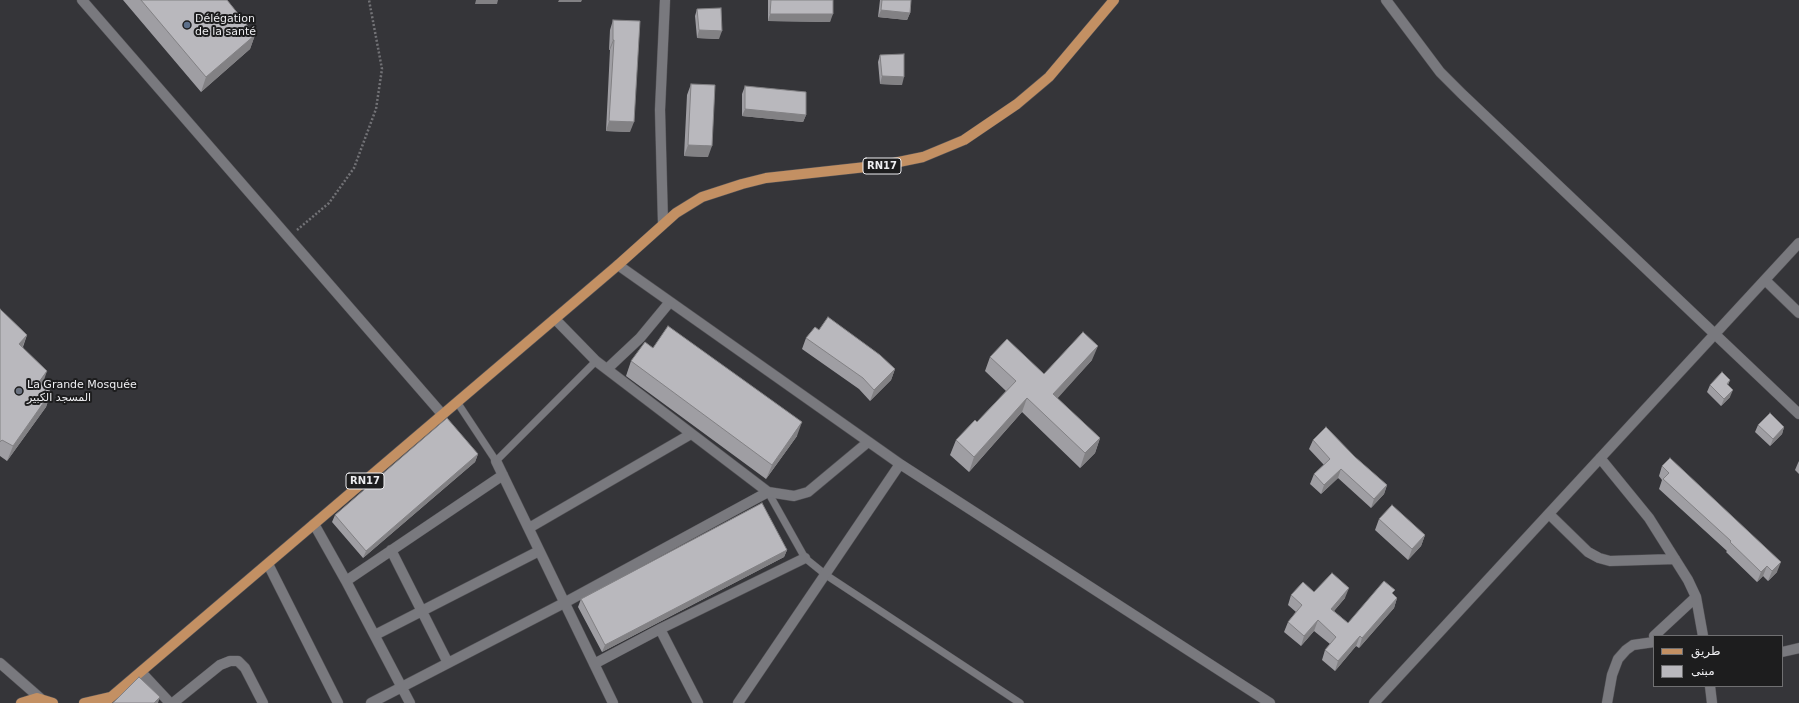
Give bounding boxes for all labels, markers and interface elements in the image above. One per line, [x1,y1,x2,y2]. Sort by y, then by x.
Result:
place label: Délégation de la santé [195,12,256,38]
marker: Délégation de la santé [182,20,192,30]
road number: RN17 [863,158,901,174]
place label: La Grande Mosquée المسجد الكبير [27,378,137,404]
marker: La Grande Mosquée المسجد الكبير [14,386,24,396]
road number: RN17 [346,473,384,489]
legend [1653,635,1783,687]
text: طريق [1691,644,1721,658]
text: مبنى [1691,664,1715,678]

